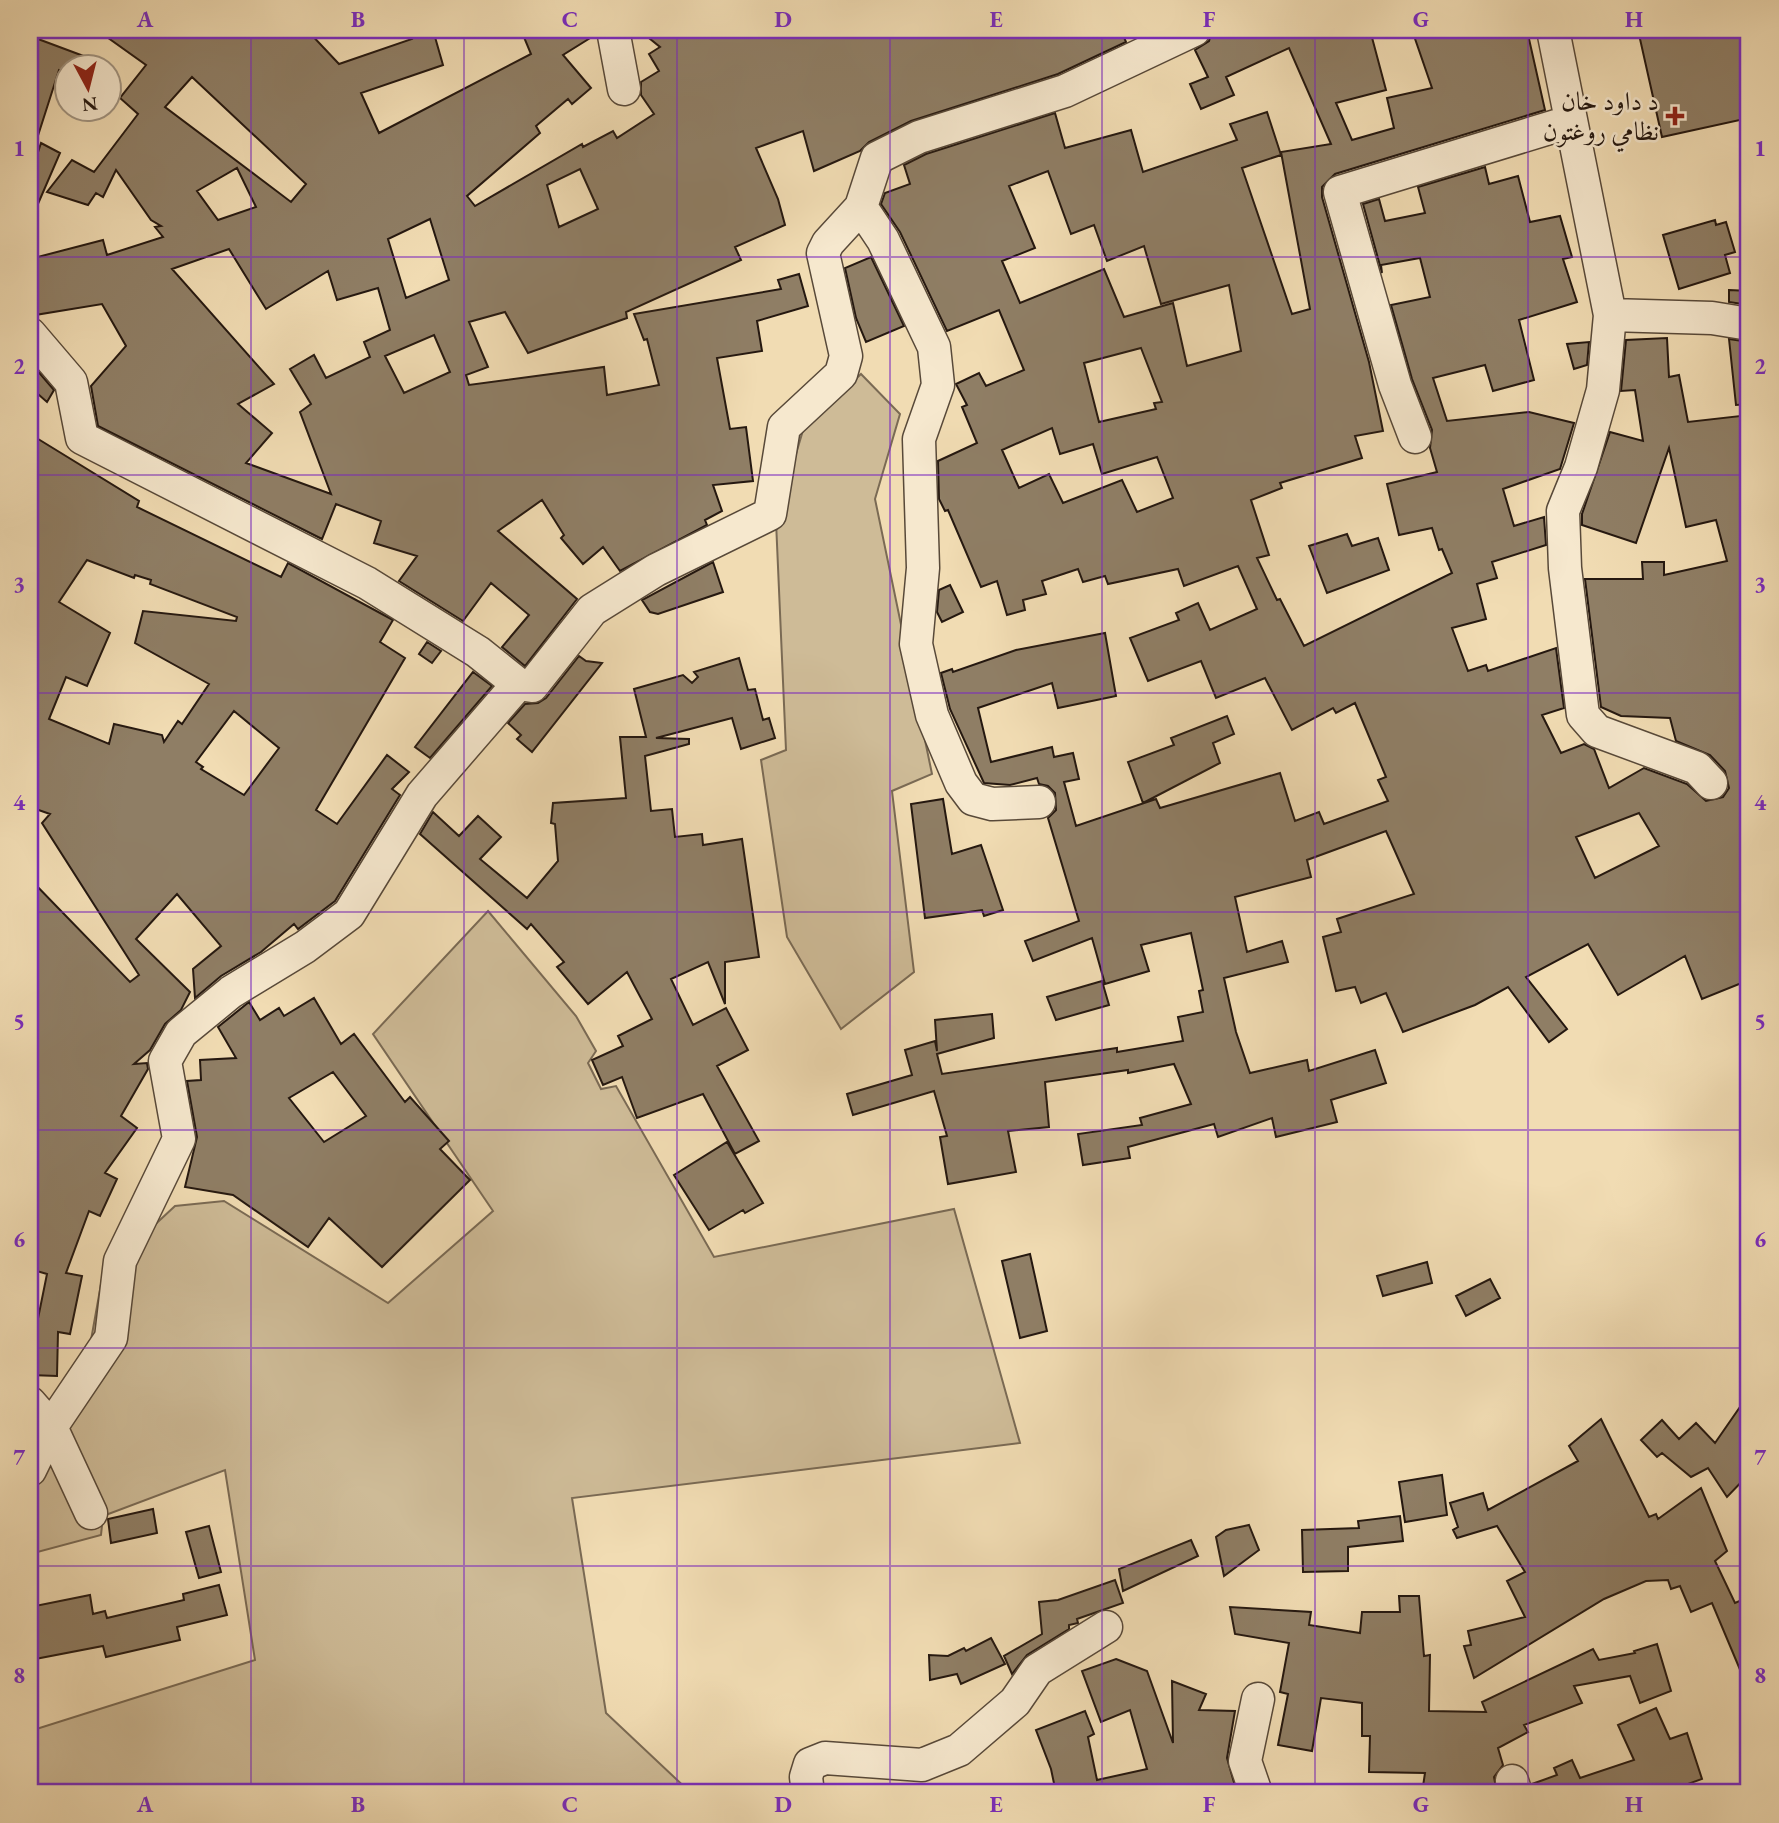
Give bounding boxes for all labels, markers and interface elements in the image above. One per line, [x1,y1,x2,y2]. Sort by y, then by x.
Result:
text: A [136,4,154,34]
text: B [351,4,365,34]
text: C [562,4,578,34]
text: D [774,4,792,34]
text: E [989,4,1003,34]
text: F [1203,4,1216,34]
text: G [1413,4,1429,34]
text: H [1625,4,1643,34]
north arrow [52,52,122,122]
place label: د داود خان نظامي روغتون [1543,84,1659,153]
text: N [80,91,99,118]
marker: د داود خان نظامي روغتون [1665,106,1685,126]
text: 1 [13,133,25,163]
text: 1 [1754,133,1766,163]
text: 2 [13,351,25,381]
text: 2 [1754,351,1766,381]
text: 3 [13,569,25,599]
text: 3 [1754,569,1766,599]
text: 4 [13,787,26,817]
text: 4 [1754,787,1767,817]
text: 5 [13,1006,25,1036]
text: 5 [1754,1006,1766,1036]
text: 6 [13,1224,25,1254]
text: 6 [1754,1224,1766,1254]
text: 7 [13,1442,26,1472]
text: 7 [1754,1442,1767,1472]
text: 8 [13,1660,25,1690]
text: 8 [1754,1660,1766,1690]
text: A [136,1789,154,1819]
text: B [351,1789,365,1819]
text: C [562,1789,578,1819]
text: D [774,1789,792,1819]
text: E [989,1789,1003,1819]
text: F [1203,1789,1216,1819]
text: G [1413,1789,1429,1819]
text: H [1625,1789,1643,1819]

